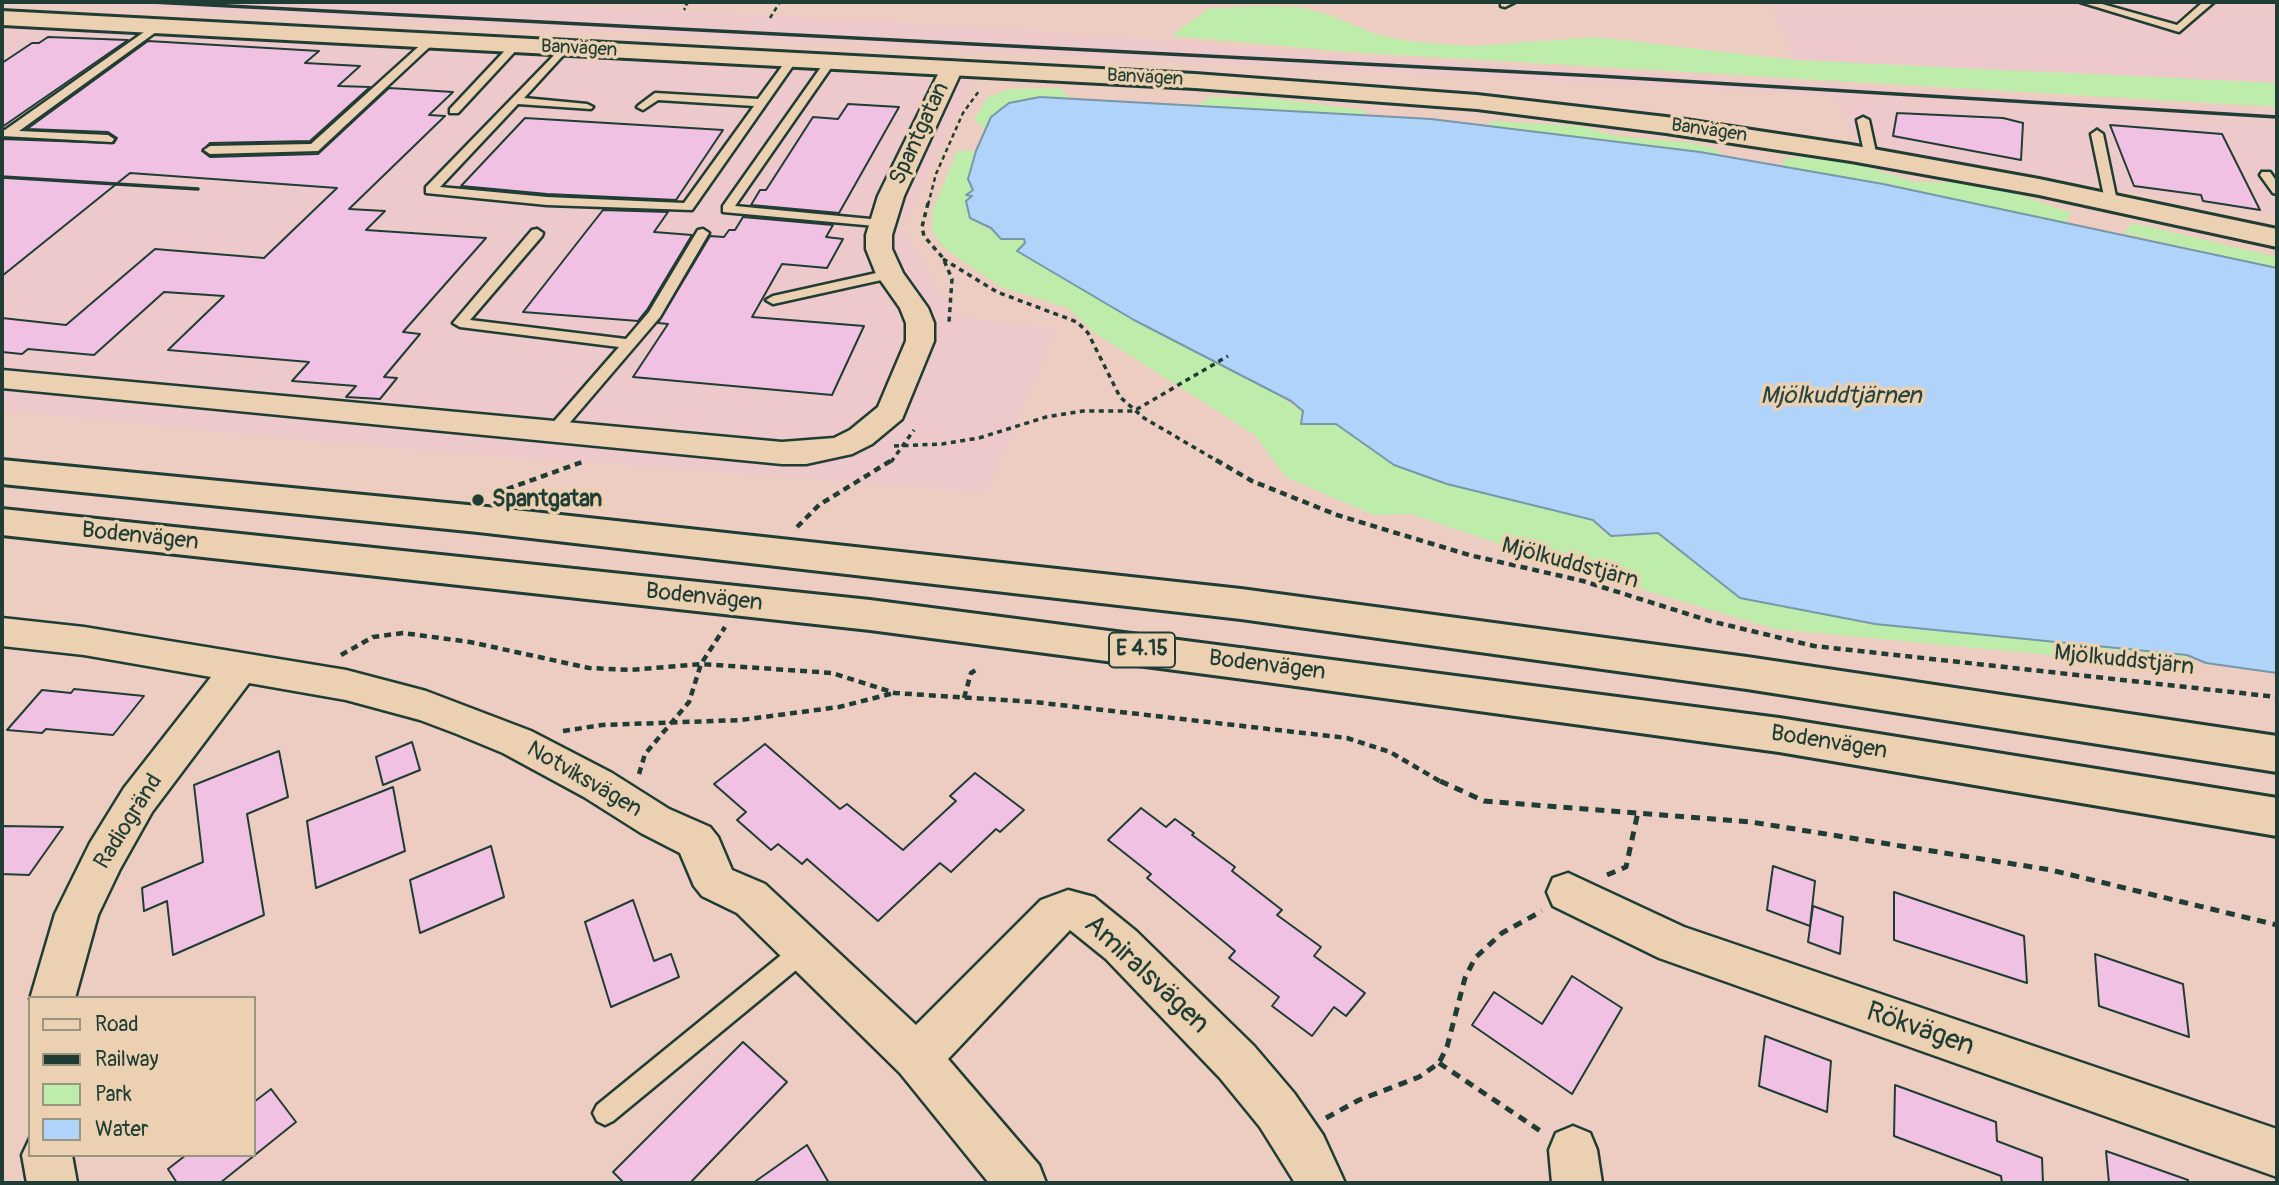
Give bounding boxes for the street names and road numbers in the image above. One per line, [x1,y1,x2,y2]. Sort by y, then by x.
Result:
street label: Banvägen [540,36,618,62]
street label: Banvägen [1106,65,1184,91]
street label: Spantgatan [884,78,956,190]
street label: Banvägen [1669,114,1749,148]
street label: Bodenvägen [80,517,200,557]
street label: Mjölkuddstjärn [1499,532,1641,596]
street label: Bodenvägen [644,578,764,618]
road number: E 4.15 [1109,632,1175,668]
street label: Mjölkuddstjärn [2053,640,2195,682]
street label: Bodenvägen [1207,645,1327,687]
street label: Bodenvägen [1769,720,1889,766]
street label: Notviksvägen [522,736,646,824]
street label: Radiogränd [89,769,169,875]
street label: Amiralsvägen [1076,909,1216,1041]
street label: Rökvägen [1861,996,1979,1064]

